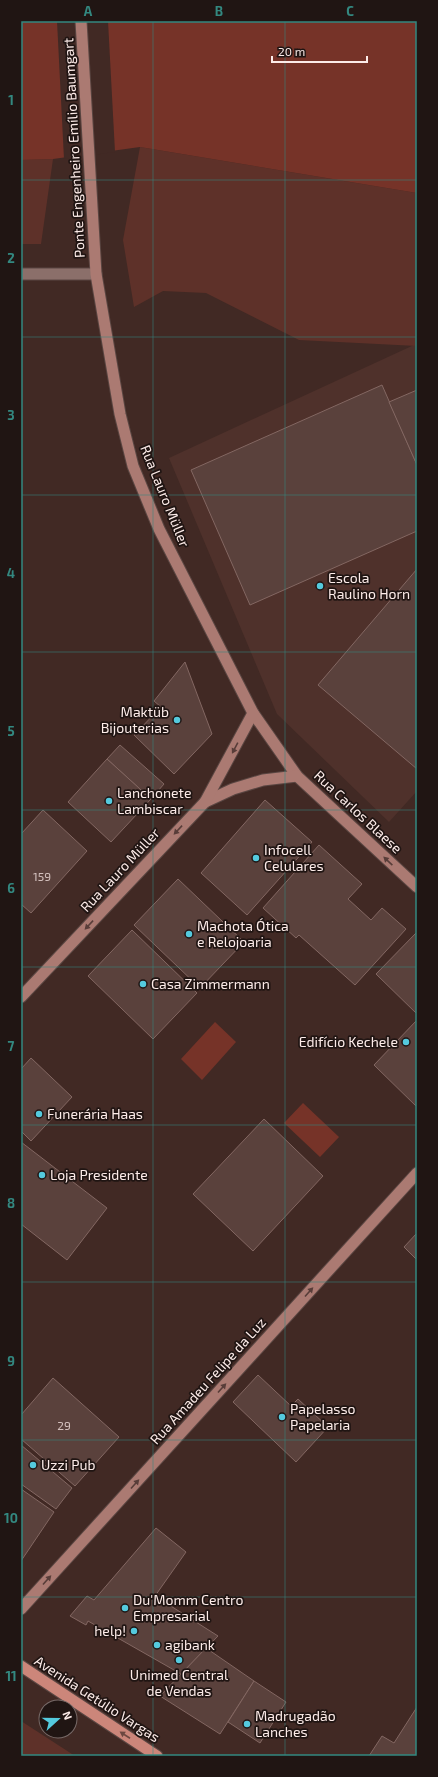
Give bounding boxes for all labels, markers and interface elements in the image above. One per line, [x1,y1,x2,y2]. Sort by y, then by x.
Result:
text: A [84,3,93,19]
text: B [215,3,223,19]
text: C [346,3,354,19]
street label: Ponte Engenheiro Emílio Baumgart [59,37,88,259]
scale bar [272,38,367,64]
text: 20 m [278,44,305,58]
text: 1 [8,92,14,108]
text: 2 [7,250,15,266]
text: 3 [7,407,15,423]
street label: Rua Lauro Müller [137,442,194,550]
text: 4 [7,565,15,581]
place label: Escola Raulino Horn [328,569,410,602]
marker: Escola Raulino Horn [315,581,325,591]
place label: Maktüb Bijouterias [101,703,169,736]
marker: Maktüb Bijouterias [172,715,182,725]
text: 5 [7,723,15,739]
one-way arrow [231,742,238,754]
street label: Rua Carlos Blaese [311,767,406,857]
place label: Lanchonete Lambiscar [117,784,191,817]
marker: Lanchonete Lambiscar [104,796,114,806]
street label: Rua Lauro Müller [76,824,163,915]
one-way arrow [174,825,183,835]
place label: Infocell Celulares [264,841,324,874]
marker: Infocell Celulares [251,853,261,863]
one-way arrow [383,856,394,865]
house number: 159 [33,869,51,883]
text: 6 [7,880,15,896]
place label: Machota Ótica e Relojoaria [197,917,289,950]
one-way arrow [84,920,94,930]
marker: Machota Ótica e Relojoaria [184,929,194,939]
place label: Casa Zimmermann [151,975,270,992]
marker: Casa Zimmermann [138,979,148,989]
place label: Edifício Kechele [299,1033,398,1050]
marker: Edifício Kechele [401,1037,411,1047]
text: 7 [8,1038,15,1054]
place label: Funerária Haas [47,1105,143,1122]
marker: Funerária Haas [34,1109,44,1119]
place label: Loja Presidente [50,1166,148,1183]
marker: Loja Presidente [37,1170,47,1180]
text: 8 [7,1195,15,1211]
one-way arrow [305,1286,314,1297]
street label: Rua Amadeu Felipe da Luz [146,1314,269,1448]
text: 9 [7,1353,15,1369]
one-way arrow [217,1383,227,1393]
place label: Papelasso Papelaria [290,1400,356,1433]
marker: Papelasso Papelaria [277,1412,287,1422]
house number: 29 [57,1418,71,1432]
place label: Uzzi Pub [41,1456,95,1473]
marker: Uzzi Pub [28,1460,38,1470]
one-way arrow [130,1479,139,1489]
text: 10 [4,1510,18,1526]
one-way arrow [43,1575,52,1585]
place label: Du'Momm Centro Empresarial [133,1591,243,1624]
marker: Du'Momm Centro Empresarial [120,1603,130,1613]
place label: help! [94,1622,126,1639]
marker: help! [129,1626,139,1636]
place label: agibank [165,1636,215,1653]
marker: agibank [152,1640,162,1650]
street label: Avenida Getúlio Vargas [32,1652,163,1745]
marker: Unimed Central de Vendas [174,1655,184,1665]
place label: Unimed Central de Vendas [130,1666,229,1699]
text: 11 [5,1668,17,1684]
north arrow [38,1699,78,1739]
place label: Madrugadão Lanches [255,1707,336,1740]
text: N [60,1709,75,1721]
marker: Madrugadão Lanches [242,1719,252,1729]
one-way arrow [119,1731,130,1738]

